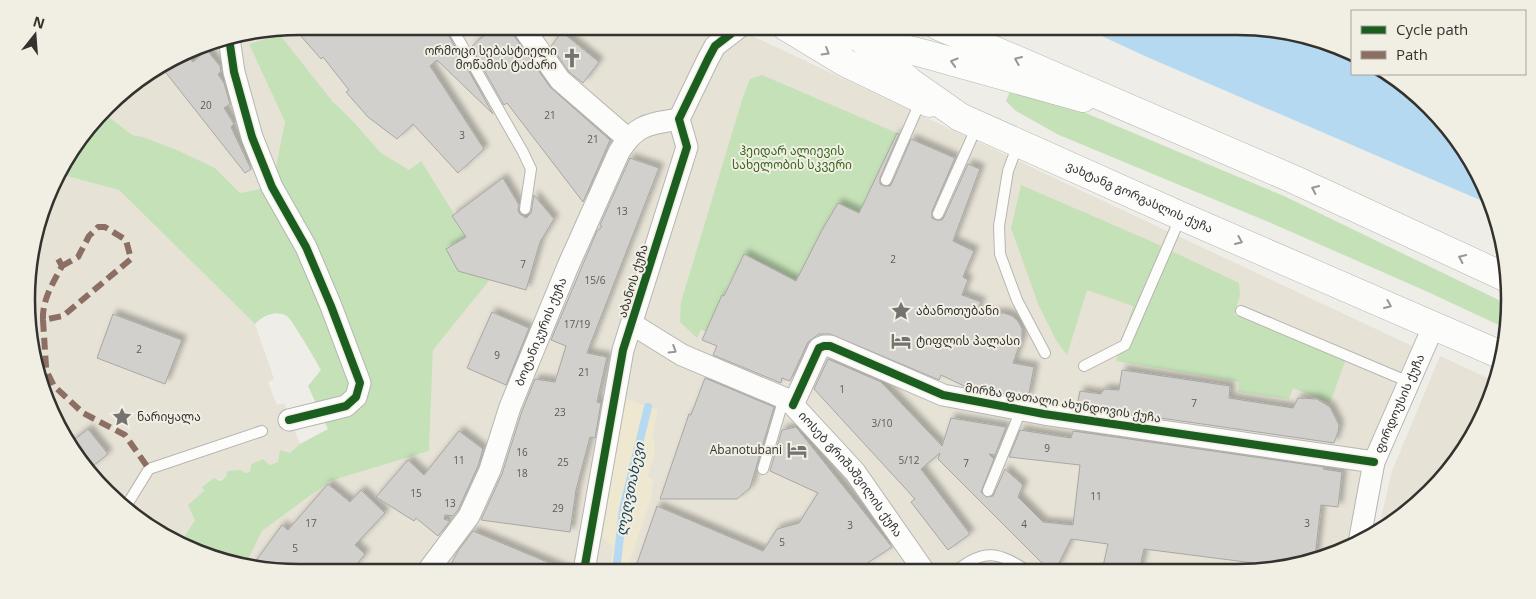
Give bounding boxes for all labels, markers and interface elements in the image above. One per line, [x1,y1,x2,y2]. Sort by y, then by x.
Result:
north arrow [10,10,60,60]
legend [1351,10,1526,75]
text: N [31,11,47,33]
text: Cycle path [1396,19,1468,39]
place label: ორმოცი სებასტიელი მოწამის ტაძარი [425,42,557,73]
text: Path [1396,44,1428,64]
one-way arrow [821,45,830,55]
church icon: ორმოცი სებასტიელი მოწამის ტაძარი [561,47,583,69]
one-way arrow [1014,56,1023,67]
one-way arrow [951,58,959,68]
house number: 20 [200,98,212,112]
house number: 21 [544,108,556,122]
house number: 3 [459,128,465,142]
house number: 21 [587,132,599,146]
park label: ჰეიდარ ალიევის სახელობის სკვერი [732,142,852,173]
street label: ვახტანგ გორგასლის ქუჩა [1064,157,1216,237]
one-way arrow [1311,185,1320,195]
house number: 13 [616,204,628,218]
one-way arrow [1234,235,1243,246]
street label: აბანოს ქუჩა [613,242,652,320]
house number: 2 [890,252,896,266]
one-way arrow [1458,253,1467,264]
house number: 7 [520,257,526,271]
house number: 15/6 [585,273,606,287]
street label: ბოტანიკურის ქუჩა [511,275,570,388]
one-way arrow [1383,299,1392,310]
place icon: აბანოთუბანი [890,300,912,322]
place label: აბანოთუბანი [916,302,999,319]
house number: 17/19 [564,317,591,331]
hotel icon: ტიფლის პალასი [890,330,912,352]
place label: ტიფლის პალასი [916,332,1020,349]
house number: 2 [136,342,142,356]
one-way arrow [667,344,676,353]
house number: 9 [494,348,500,362]
street label: ფირდოუსის ქუჩა [1370,351,1428,456]
house number: 21 [578,365,590,379]
street label: მირზა ფათალი ახუნდოვის ქუჩა [964,379,1162,426]
house number: 1 [839,382,845,396]
house number: 7 [1191,396,1197,410]
house number: 23 [554,405,566,419]
place icon: ნარიყალა [111,406,133,428]
street label: იოსებ გრიშაშვილის ქუჩა [795,407,907,540]
place label: ნარიყალა [137,408,201,425]
house number: 3/10 [872,416,893,430]
water label: ლეღვთახევი [610,439,649,537]
hotel icon: Abanotubani [786,439,808,461]
place label: Abanotubani [710,441,782,458]
house number: 9 [1044,441,1050,455]
house number: 16 [516,445,528,459]
house number: 11 [453,453,465,467]
house number: 5/12 [899,453,920,467]
house number: 25 [557,455,569,469]
house number: 7 [963,456,969,470]
house number: 18 [516,466,528,480]
house number: 15 [410,486,422,500]
house number: 11 [1090,489,1102,503]
house number: 13 [444,496,456,510]
house number: 29 [552,501,564,515]
house number: 17 [305,516,317,530]
house number: 3 [1304,516,1310,530]
house number: 4 [1021,517,1027,531]
house number: 3 [847,518,853,532]
house number: 5 [779,535,785,549]
house number: 5 [292,541,298,555]

